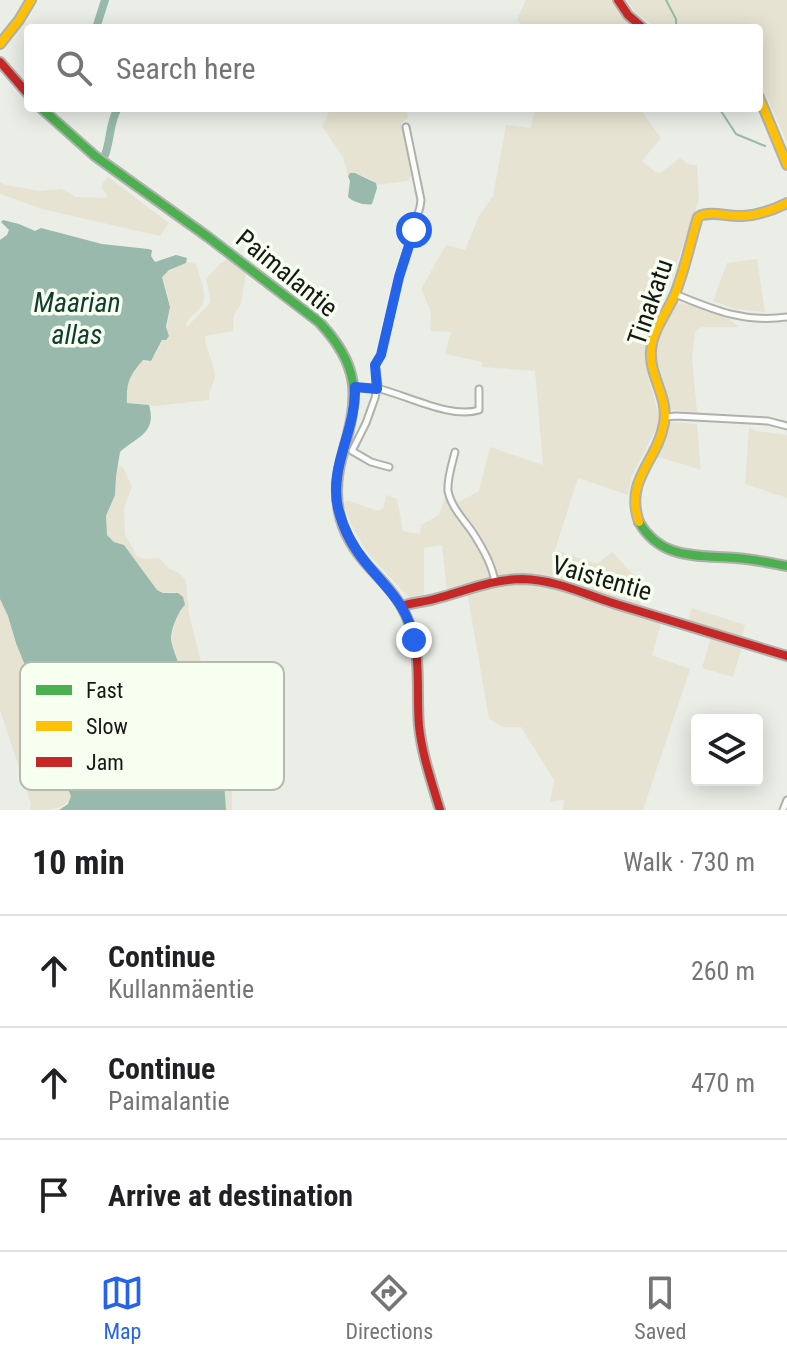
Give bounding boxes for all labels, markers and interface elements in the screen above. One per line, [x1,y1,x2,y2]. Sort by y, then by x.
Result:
search box [24,24,763,112]
icon: search [52,46,96,90]
text: Search here [116,51,256,86]
route start [396,212,432,248]
street label: Paimalantie [230,223,344,323]
street label: Tinakatu [621,255,679,349]
water label: Maarian allas [33,286,121,351]
street label: Vaistentie [549,549,655,607]
route end [396,622,432,658]
legend [20,662,284,790]
text: Fast [86,678,123,703]
text: Slow [86,714,128,739]
map controls [691,714,763,786]
button: layers [691,714,763,786]
text: Jam [86,750,124,775]
text: 10 min [32,842,125,882]
text: Walk · 730 m [623,847,755,877]
text: Continue [108,939,215,974]
icon: ahead [32,949,76,993]
text: 260 m [691,956,755,986]
text: Kullanmäentie [108,974,254,1004]
text: Continue [108,1051,215,1086]
icon: ahead [32,1061,76,1105]
text: 470 m [691,1068,755,1098]
text: Paimalantie [108,1086,230,1116]
icon: arrive [32,1173,76,1217]
text: Arrive at destination [108,1178,353,1213]
tab: Map [100,1271,144,1344]
tab: Directions [345,1271,433,1344]
tab: Saved [634,1271,687,1344]

